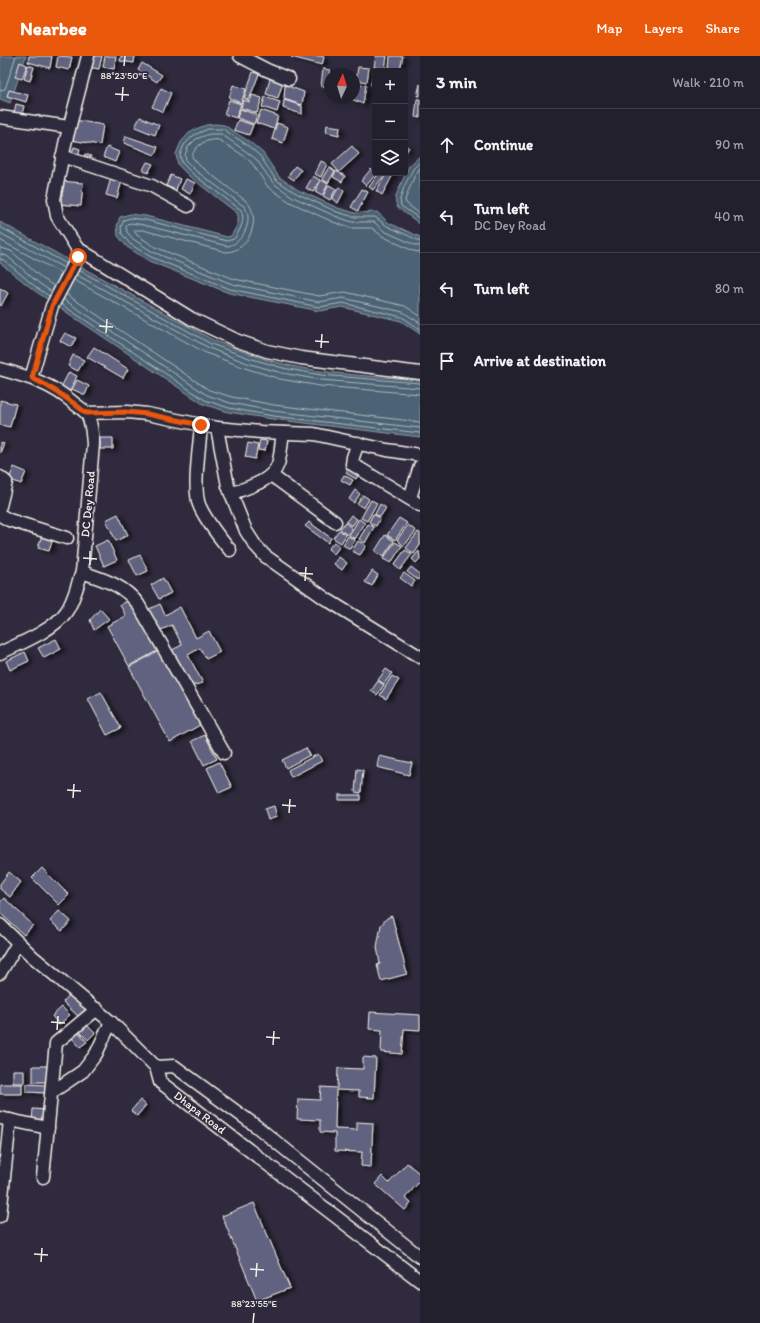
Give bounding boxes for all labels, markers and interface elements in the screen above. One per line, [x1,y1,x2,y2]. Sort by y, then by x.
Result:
text: Nearbee [20,17,87,40]
text: Map [597,20,622,37]
text: Layers [644,20,683,37]
text: Share [705,20,740,37]
north arrow [324,68,360,104]
map controls [372,68,408,176]
button: + [372,68,408,104]
text: 88°23'50"E [100,69,148,82]
text: 3 min [436,72,477,92]
text: Walk · 210 m [673,75,744,90]
button: − [372,104,408,140]
icon: ahead [436,134,458,156]
text: Continue [474,136,533,154]
text: 90 m [715,137,744,152]
button: layers [372,140,408,176]
text: Turn left [474,200,529,218]
icon: left [436,206,458,228]
text: 40 m [714,209,744,224]
text: DC Dey Road [474,218,546,233]
route start [69,248,87,266]
icon: left [436,278,458,300]
text: Turn left [474,280,529,298]
text: 80 m [715,281,744,296]
icon: arrive [436,350,458,372]
text: Arrive at destination [474,352,606,370]
route end [192,416,210,434]
street label: DC Dey Road [78,470,98,538]
street label: Dhapa Road [171,1088,229,1137]
text: 88°23'55"E [231,1297,278,1310]

